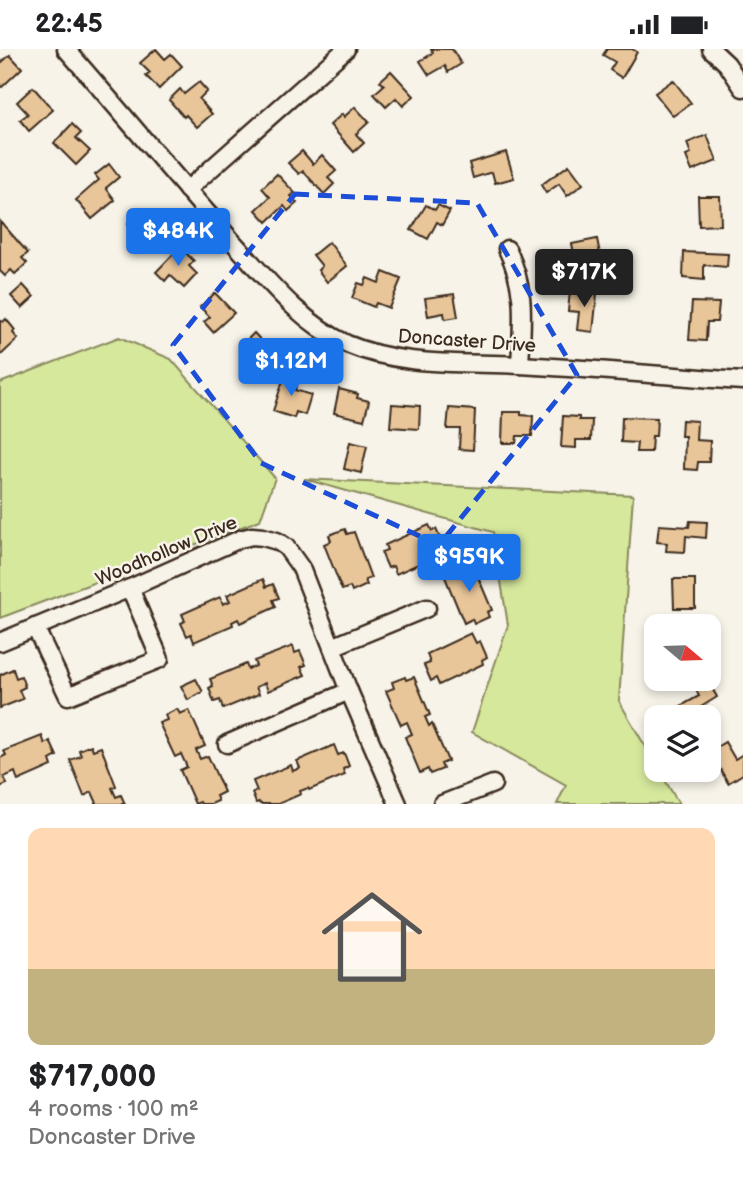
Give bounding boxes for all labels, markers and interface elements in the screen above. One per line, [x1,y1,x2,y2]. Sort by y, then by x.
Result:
text: 22:45 [35,9,103,40]
pin: $484K [129,209,227,268]
text: $484K [142,217,214,245]
pin: $717K [535,250,633,309]
text: $717K [551,258,617,286]
street label: Doncaster Drive [397,325,537,358]
pin: $1.12M [234,339,348,398]
text: $1.12M [254,347,328,375]
street label: Woodhollow Drive [92,511,241,592]
pin: $959K [420,535,518,594]
text: $959K [433,543,505,571]
north arrow [644,614,721,691]
map controls [644,614,721,782]
button: layers [644,705,721,782]
icon: home [309,874,435,1000]
text: $717,000 [28,1059,156,1095]
text: 4 rooms · 100 m² [28,1095,199,1123]
text: Doncaster Drive [28,1123,196,1151]

